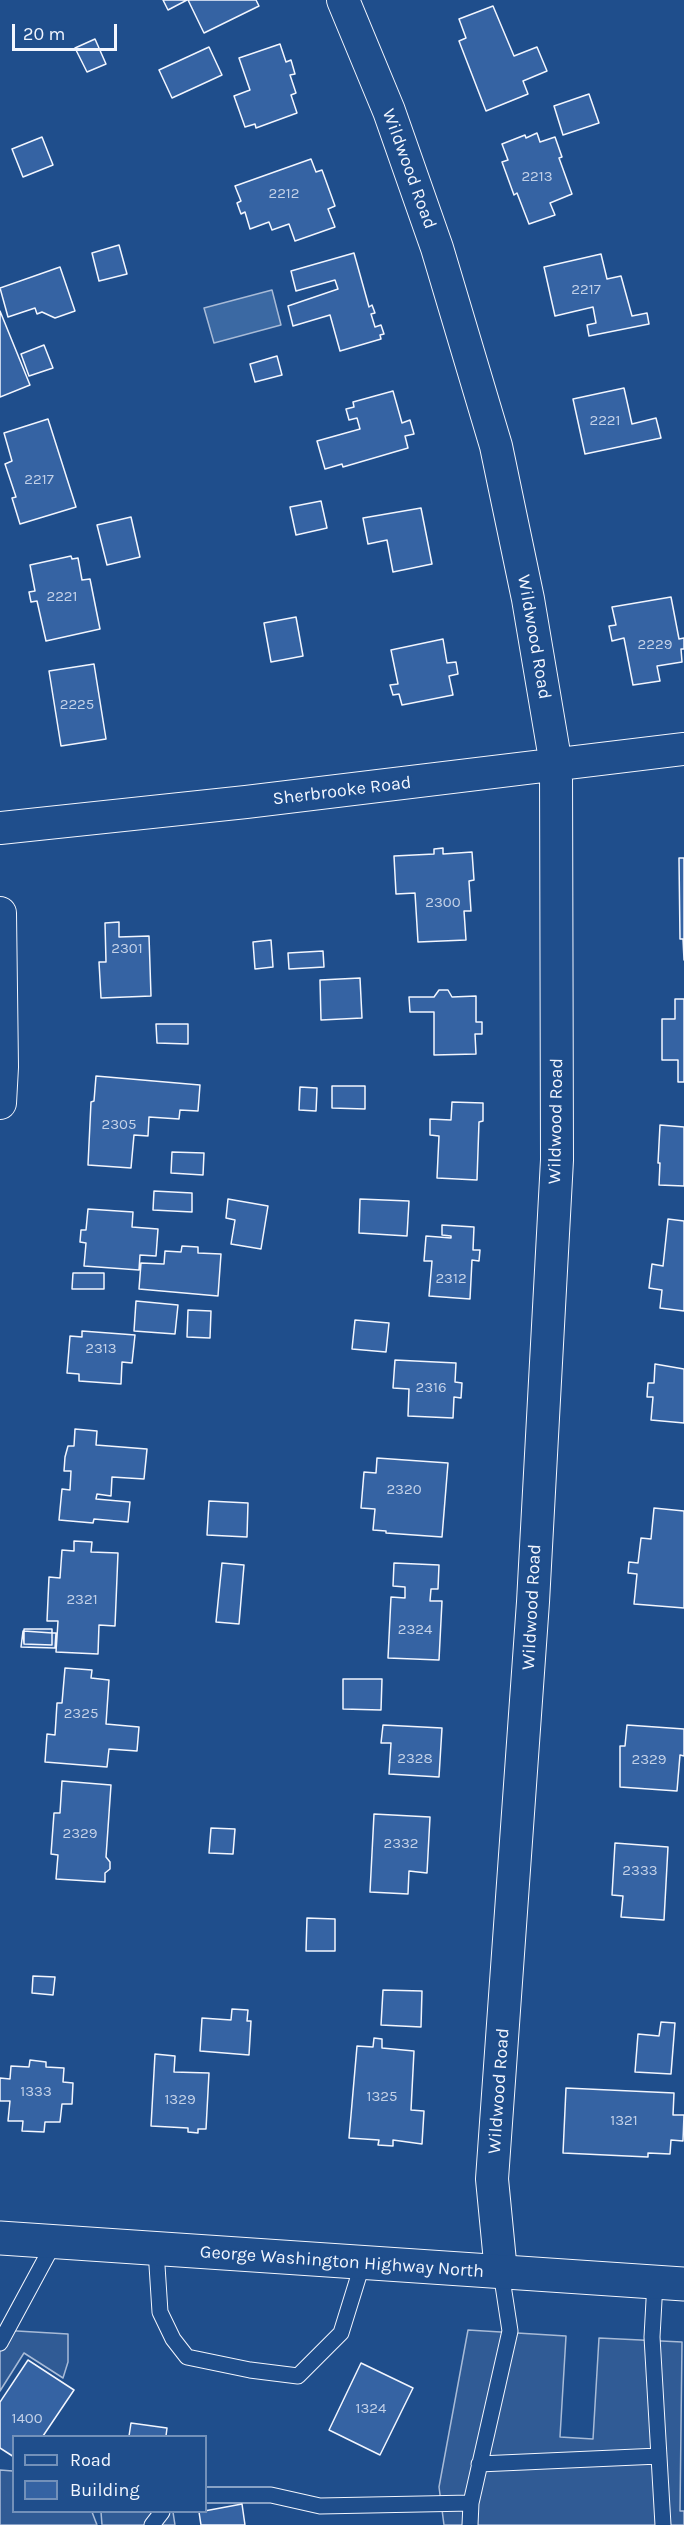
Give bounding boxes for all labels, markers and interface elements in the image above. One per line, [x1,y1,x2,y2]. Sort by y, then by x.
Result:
scale bar [15,12,120,50]
text: 20 m [23,23,65,45]
street label: Wildwood Road [377,106,441,232]
house number: 2213 [521,168,553,186]
house number: 2212 [268,185,300,203]
house number: 2217 [571,281,601,299]
house number: 2221 [589,412,621,430]
house number: 2217 [24,471,54,489]
street label: Wildwood Road [512,573,556,701]
house number: 2221 [46,588,78,606]
house number: 2229 [638,636,672,654]
house number: 2225 [60,696,94,714]
street label: Sherbrooke Road [271,772,413,810]
house number: 2300 [425,894,461,912]
house number: 2301 [111,940,143,958]
street label: Wildwood Road [544,1058,568,1184]
house number: 2305 [102,1116,136,1134]
house number: 2312 [435,1270,467,1288]
house number: 2313 [85,1340,117,1358]
house number: 2316 [415,1379,447,1397]
house number: 2320 [386,1481,422,1499]
street label: Wildwood Road [518,1543,546,1671]
house number: 2321 [66,1591,98,1609]
house number: 2324 [398,1621,432,1639]
house number: 2325 [64,1705,98,1723]
house number: 2328 [397,1750,433,1768]
house number: 2329 [632,1751,666,1769]
house number: 2329 [63,1825,97,1843]
house number: 2332 [383,1835,419,1853]
house number: 2333 [622,1862,658,1880]
street label: Wildwood Road [484,2027,514,2155]
house number: 1333 [20,2083,52,2101]
house number: 1325 [367,2088,397,2106]
house number: 1329 [164,2091,196,2109]
house number: 1321 [610,2112,638,2130]
street label: George Washington Highway North [199,2241,485,2283]
house number: 1324 [356,2400,386,2418]
house number: 1400 [11,2410,43,2428]
legend [12,2435,207,2513]
text: Road [70,2449,111,2471]
text: Building [70,2479,140,2501]

